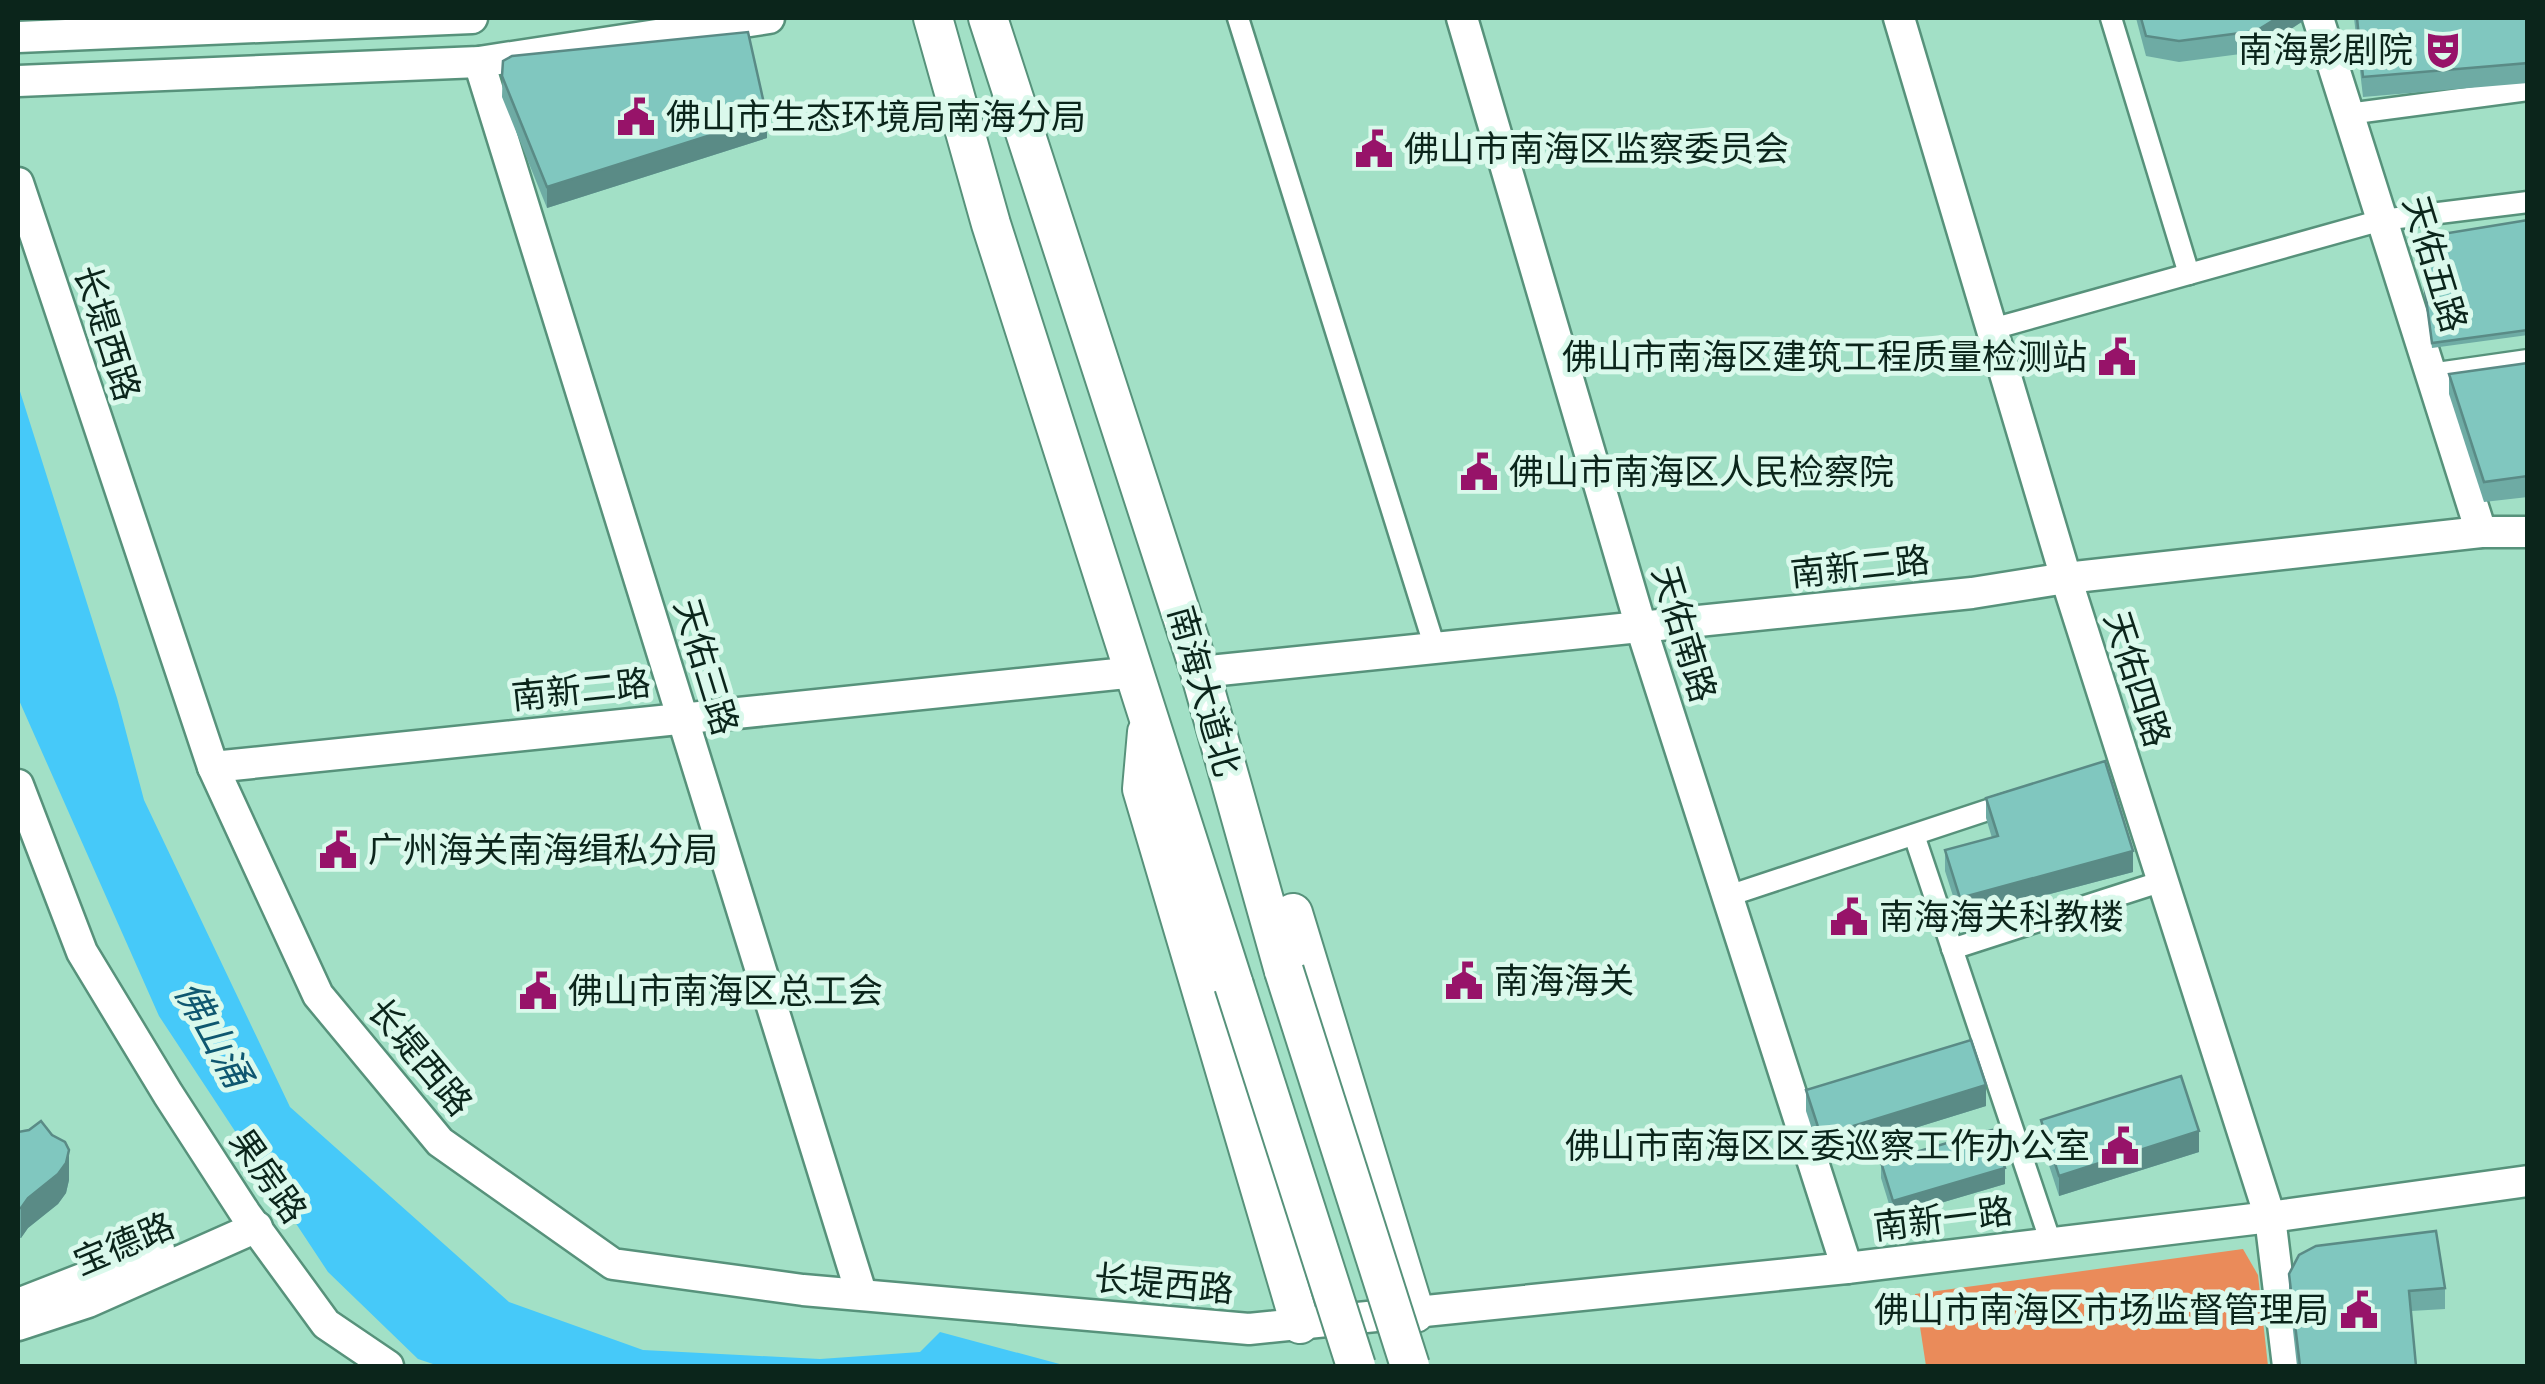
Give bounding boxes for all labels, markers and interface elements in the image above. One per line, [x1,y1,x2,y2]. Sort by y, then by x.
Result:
theatre icon: 南海影剧院 [2422,29,2464,71]
place label: 南海影剧院 [2238,31,2413,75]
public building icon: 佛山市生态环境局南海分局 [615,96,657,138]
place label: 佛山市生态环境局南海分局 [666,98,1086,142]
public building icon: 佛山市南海区监察委员会 [1353,128,1395,170]
place label: 佛山市南海区监察委员会 [1404,130,1789,174]
street label: 天佑五路 [2391,191,2474,338]
street label: 长堤西路 [62,261,147,407]
public building icon: 佛山市南海区建筑工程质量检测站 [2096,336,2138,378]
place label: 佛山市南海区建筑工程质量检测站 [1562,338,2087,382]
public building icon: 佛山市南海区人民检察院 [1458,451,1500,493]
place label: 佛山市南海区人民检察院 [1509,453,1894,497]
street label: 南新二路 [1788,541,1932,599]
street label: 天佑南路 [1640,561,1723,708]
street label: 天佑三路 [662,594,745,741]
street label: 南海大道北 [1156,602,1246,782]
street label: 天佑四路 [2092,607,2177,753]
street label: 南新二路 [509,664,653,722]
public building icon: 广州海关南海缉私分局 [317,829,359,871]
place label: 广州海关南海缉私分局 [368,831,718,875]
public building icon: 南海海关科教楼 [1828,896,1870,938]
place label: 南海海关科教楼 [1879,898,2124,942]
public building icon: 南海海关 [1443,960,1485,1002]
place label: 南海海关 [1494,962,1634,1006]
public building icon: 佛山市南海区总工会 [517,970,559,1012]
place label: 佛山市南海区总工会 [568,972,883,1016]
water label: 佛山涌 [161,974,261,1101]
street label: 长堤西路 [356,991,480,1127]
street label: 果房路 [217,1122,314,1233]
public building icon: 佛山市南海区区委巡察工作办公室 [2099,1125,2141,1167]
place label: 佛山市南海区区委巡察工作办公室 [1565,1127,2090,1171]
street label: 南新一路 [1871,1192,2016,1252]
street label: 宝德路 [68,1206,182,1288]
street label: 长堤西路 [1092,1259,1235,1315]
public building icon: 佛山市南海区市场监督管理局 [2338,1289,2380,1331]
place label: 佛山市南海区市场监督管理局 [1874,1291,2329,1335]

